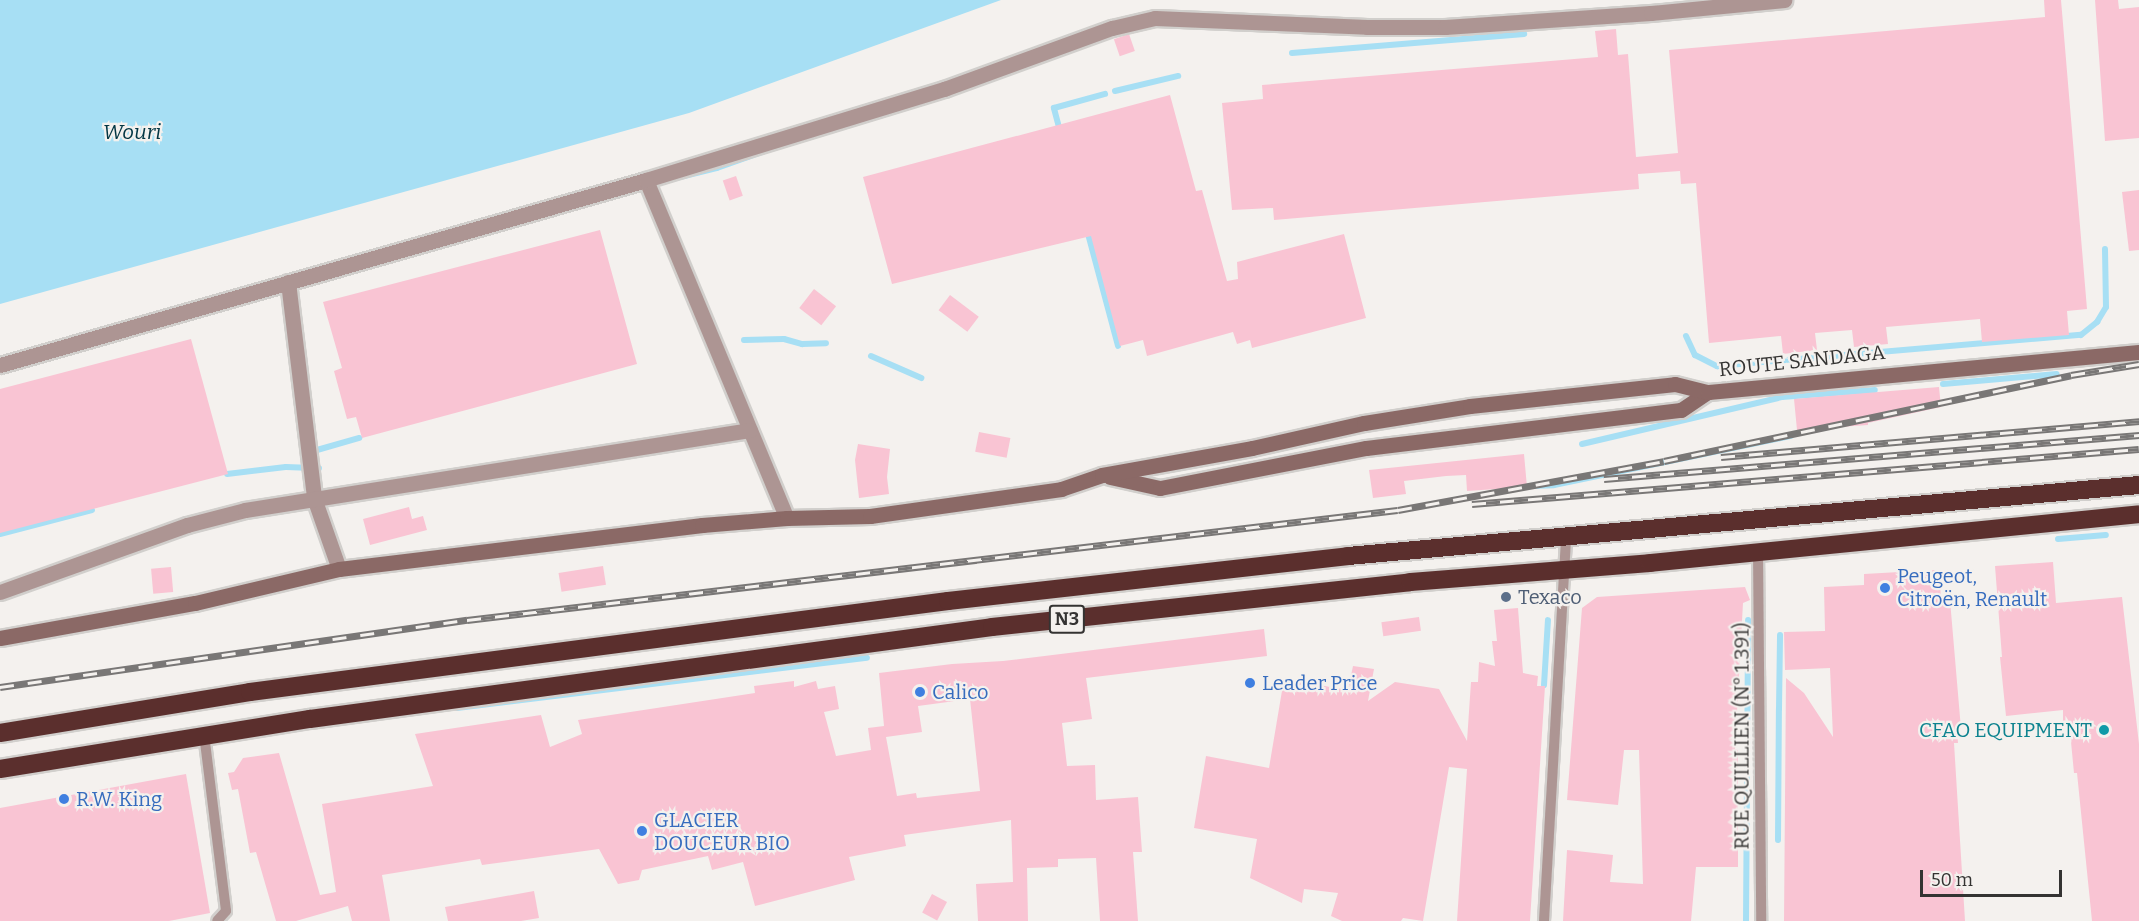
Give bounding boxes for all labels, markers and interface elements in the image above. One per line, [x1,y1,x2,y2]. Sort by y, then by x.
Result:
water label: Wouri [103,119,161,145]
street label: ROUTE SANDAGA [1718,340,1886,382]
place label: Peugeot, Citroën, Renault [1897,564,2047,611]
marker: Peugeot, Citroën, Renault [1878,581,1892,595]
place label: Texaco [1518,585,1582,609]
marker: Texaco [1499,590,1513,604]
road number: N3 [1048,604,1086,634]
street label: RUE QUILLIEN (N° 1.391) [1730,622,1754,850]
place label: Leader Price [1262,671,1377,695]
marker: Leader Price [1243,676,1257,690]
place label: Calico [932,680,989,704]
marker: Calico [913,685,927,699]
place label: CFAO EQUIPMENT [1919,718,2092,742]
marker: CFAO EQUIPMENT [2097,723,2111,737]
place label: R.W. King [76,787,162,811]
marker: R.W. King [57,792,71,806]
place label: GLACIER DOUCEUR BIO [654,808,790,855]
marker: GLACIER DOUCEUR BIO [635,824,649,838]
scale bar [1923,858,2066,896]
text: 50 m [1931,869,1973,891]

